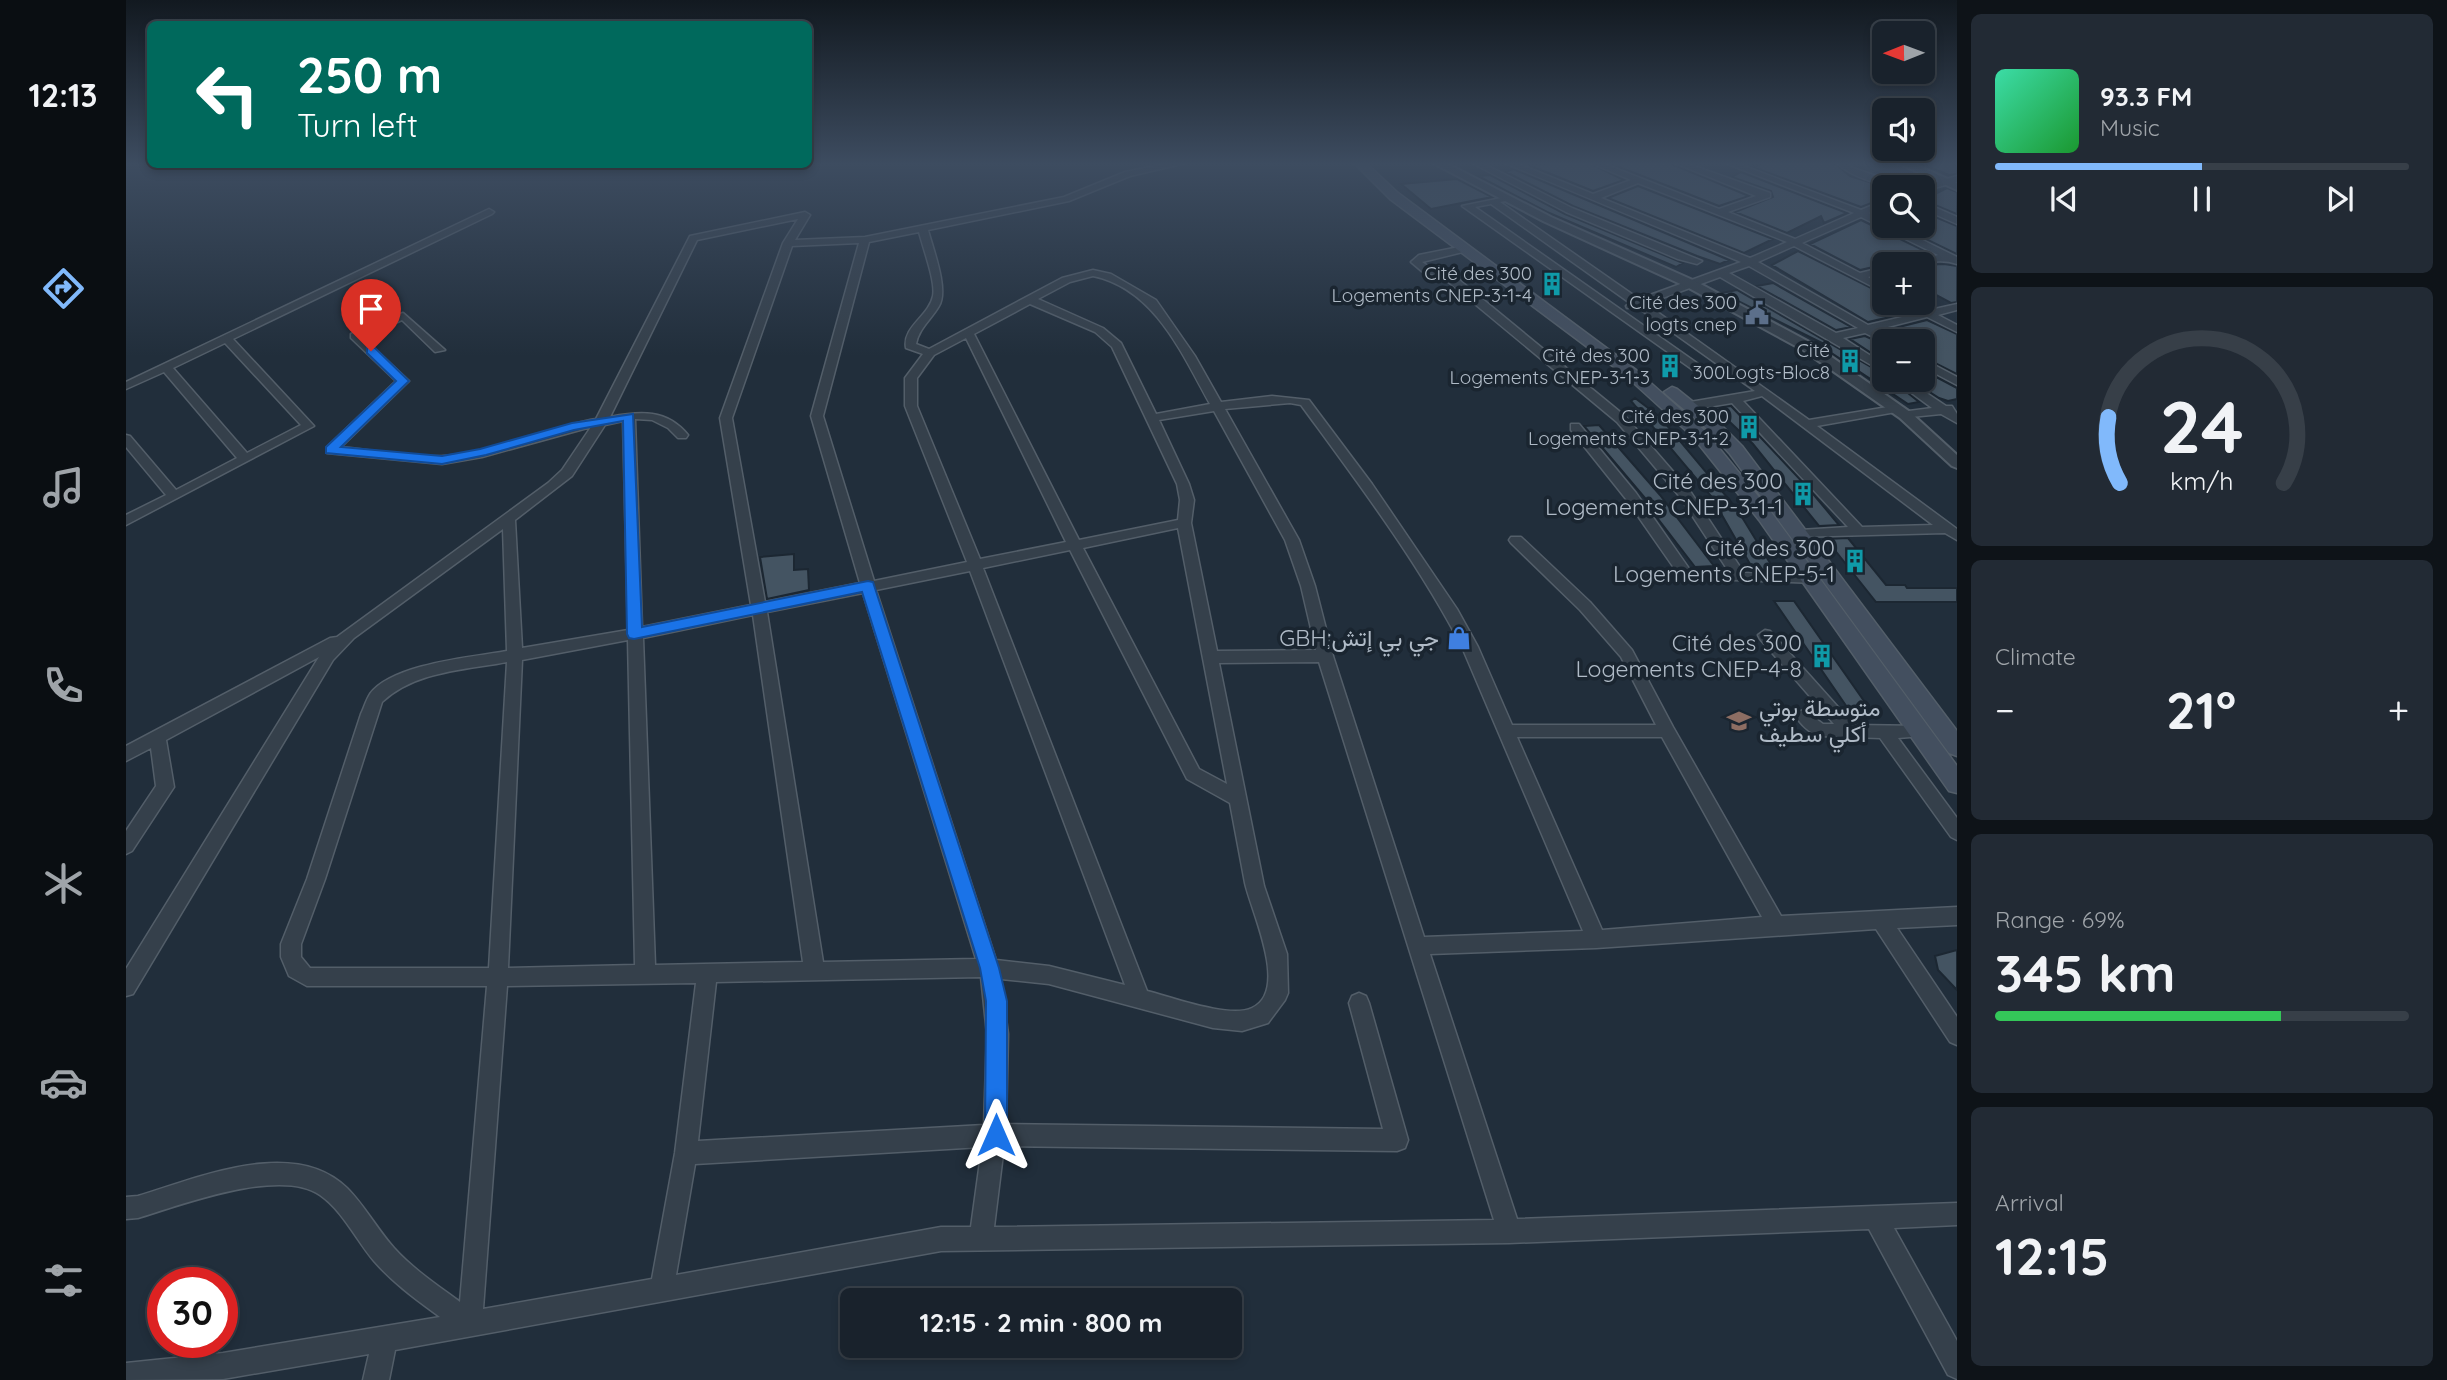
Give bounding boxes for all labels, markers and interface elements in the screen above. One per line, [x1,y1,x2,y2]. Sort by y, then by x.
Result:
north arrow [1872,21,1936,84]
map controls [1872,21,1935,392]
text: 250 m [297,44,442,105]
icon: left [182,49,273,140]
text: 12:13 [28,75,98,115]
text: 93.3 FM [2100,80,2192,113]
button: sound [1872,98,1935,161]
text: Turn left [297,105,418,145]
text: Music [2100,113,2160,142]
button: search [1872,175,1935,238]
icon: previous [2045,180,2083,218]
icon: pause [2183,180,2221,218]
icon: next [2321,180,2359,218]
button: + [1872,252,1935,315]
place label: Cité des 300 Logements CNEP-3-1-4 [1332,261,1532,307]
icon: directions [39,264,88,313]
building icon: Cité des 300 Logements CNEP-3-1-4 [1538,270,1566,298]
pin [341,279,401,351]
icon: arrive [352,290,390,328]
place label: Cité des 300 logts cnep [1629,290,1737,336]
public building icon: Cité des 300 logts cnep [1743,299,1771,327]
button: − [1872,329,1935,392]
place label: Cité 300Logts-Bloc8 [1693,338,1830,384]
place label: Cité des 300 Logements CNEP-3-1-3 [1450,343,1650,389]
building icon: Cité 300Logts-Bloc8 [1836,347,1864,375]
building icon: Cité des 300 Logements CNEP-3-1-3 [1656,352,1684,380]
text: 24 [2160,380,2244,471]
place label: Cité des 300 Logements CNEP-3-1-2 [1528,404,1729,450]
building icon: Cité des 300 Logements CNEP-3-1-2 [1735,413,1763,441]
icon: music [39,463,88,512]
text: km/h [2170,465,2234,496]
place label: Cité des 300 Logements CNEP-3-1-1 [1545,466,1783,521]
building icon: Cité des 300 Logements CNEP-3-1-1 [1789,480,1817,508]
place label: Cité des 300 Logements CNEP-5-1 [1613,533,1835,588]
building icon: Cité des 300 Logements CNEP-5-1 [1841,547,1869,575]
place label: GBH;جي بي إتش [1279,623,1439,657]
shop icon: GBH;جي بي إتش [1445,624,1473,652]
place label: Cité des 300 Logements CNEP-4-8 [1575,628,1802,683]
building icon: Cité des 300 Logements CNEP-4-8 [1808,642,1836,670]
text: Climate [1995,642,2076,671]
icon: phone [39,661,88,710]
text: 21° [2166,677,2236,742]
text: − [1995,686,2015,734]
text: + [2388,686,2409,734]
place label: متوسطة بوتي أكلي سطيف [1759,693,1881,753]
school or university icon: متوسطة بوتي أكلي سطيف [1725,707,1753,735]
icon: climate [39,859,88,908]
text: Range · 69% [1995,905,2125,934]
text: 345 km [1995,940,2176,1005]
icon: car [39,1058,88,1107]
position arrow [959,1098,1033,1172]
text: Arrival [1995,1188,2064,1217]
text: 12:15 [1995,1223,2109,1288]
icon: filters [39,1256,88,1305]
speed limit sign: 30 [147,1267,238,1358]
text: 12:15 · 2 min · 800 m [920,1306,1162,1339]

